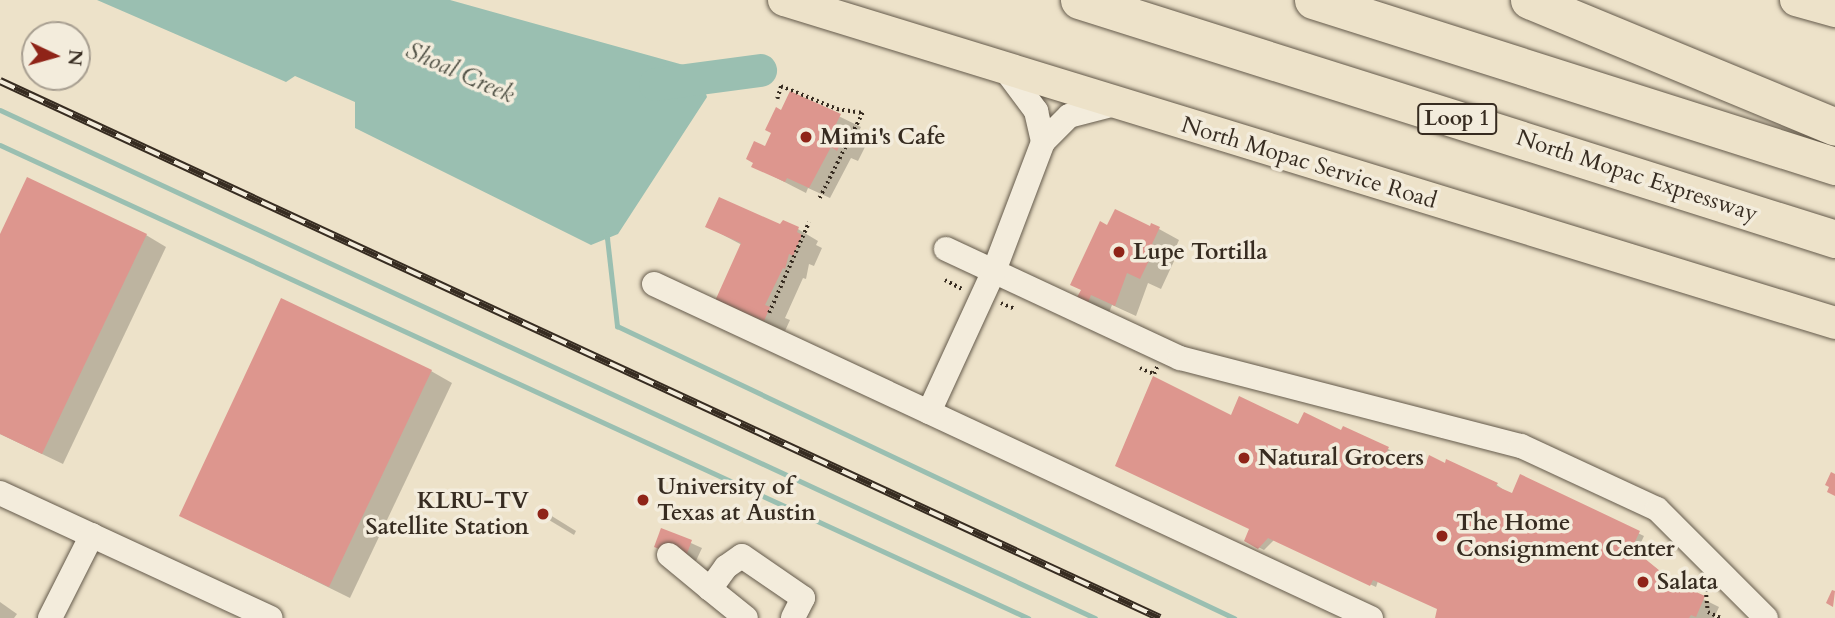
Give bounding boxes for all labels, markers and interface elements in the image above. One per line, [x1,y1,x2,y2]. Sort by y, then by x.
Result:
north arrow [21,21,91,91]
water label: Shoal Creek [401,36,519,110]
text: N [61,48,89,67]
road number: Loop 1 [1417,102,1497,136]
street label: North Mopac Service Road [1178,111,1440,215]
place label: Mimi's Cafe [820,123,946,151]
street label: North Mopac Expressway [1513,124,1761,228]
marker: Mimi's Cafe [798,129,814,145]
place label: Lupe Tortilla [1133,238,1268,266]
marker: Lupe Tortilla [1111,244,1127,260]
place label: Natural Grocers [1258,444,1424,472]
marker: Natural Grocers [1236,450,1252,466]
place label: University of Texas at Austin [657,473,816,527]
place label: KLRU-TV Satellite Station [365,487,529,541]
marker: University of Texas at Austin [635,492,651,508]
marker: KLRU-TV Satellite Station [535,506,551,522]
place label: The Home Consignment Center [1456,509,1675,563]
marker: The Home Consignment Center [1434,528,1450,544]
place label: Salata [1657,568,1718,596]
marker: Salata [1635,574,1651,590]

